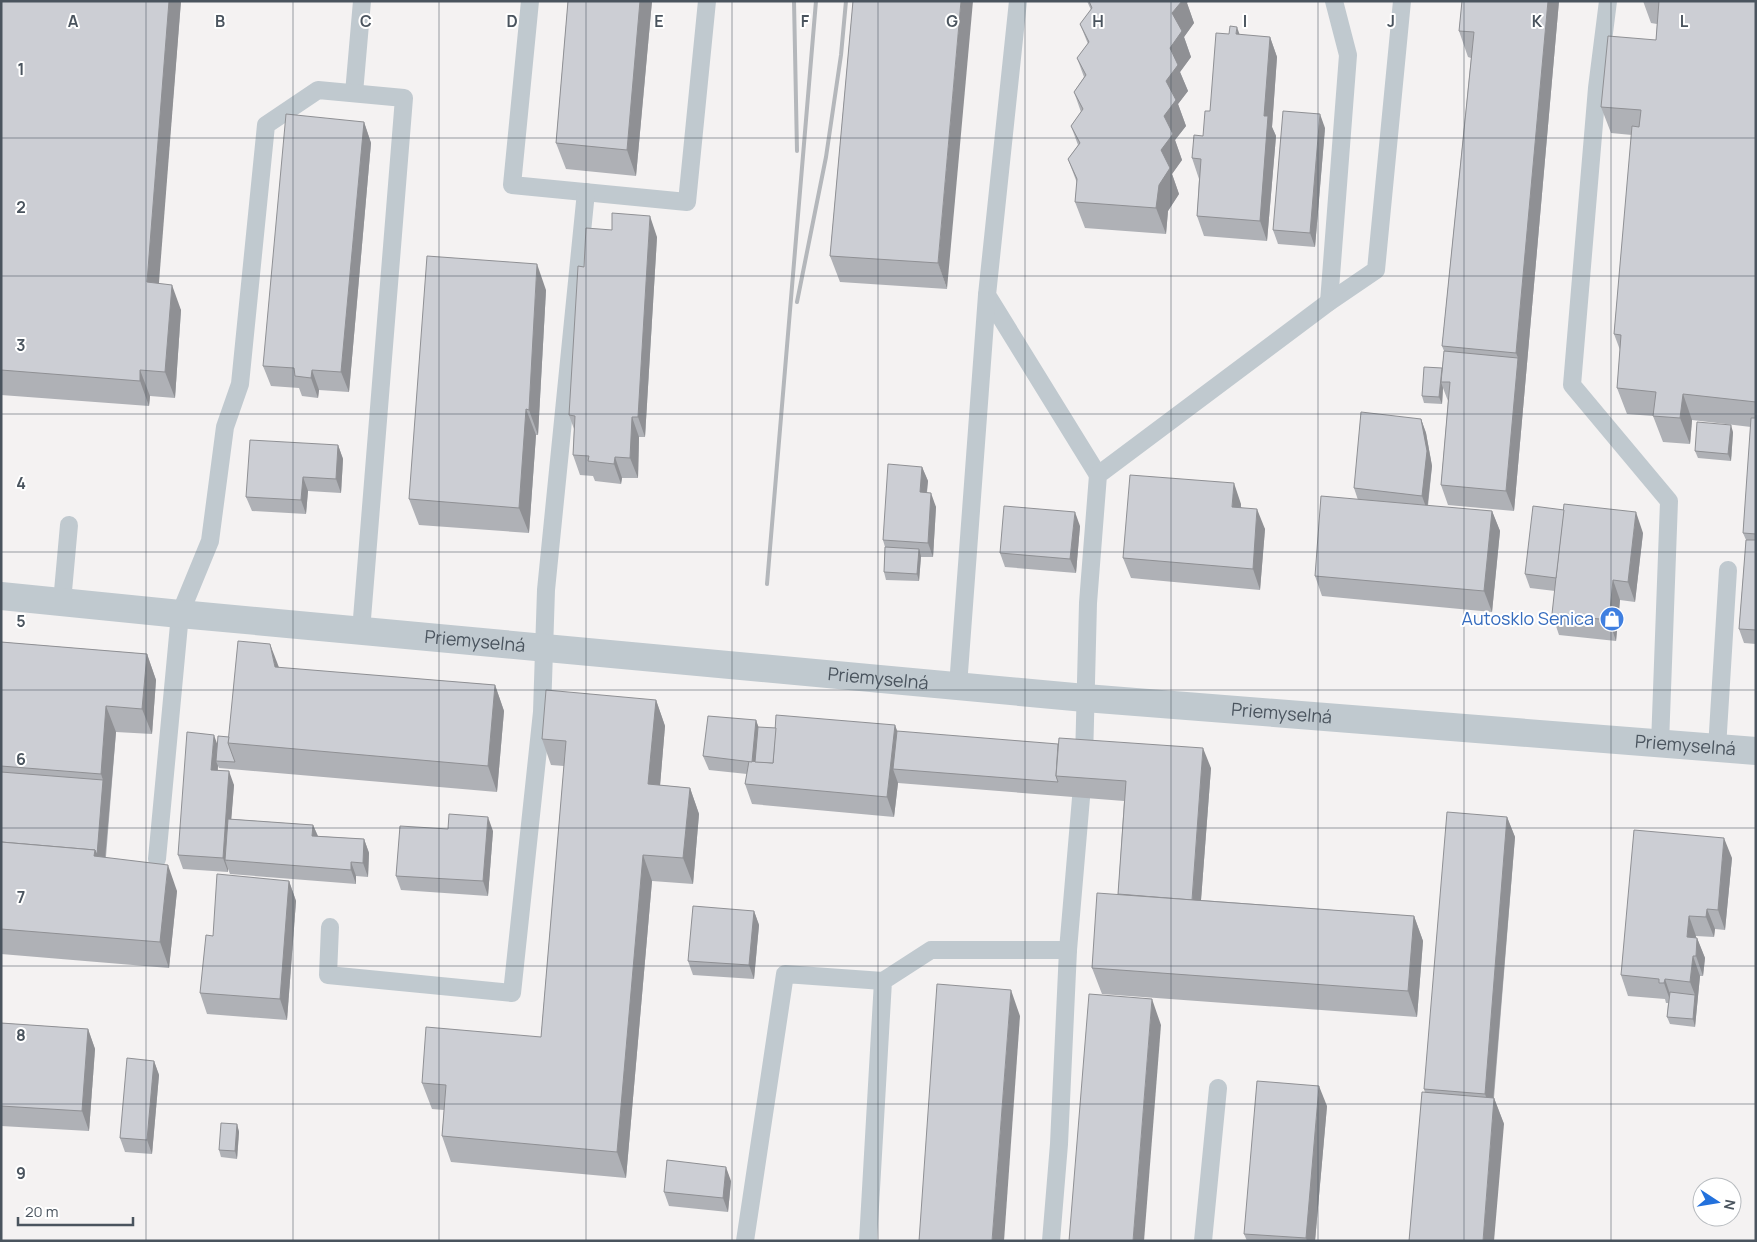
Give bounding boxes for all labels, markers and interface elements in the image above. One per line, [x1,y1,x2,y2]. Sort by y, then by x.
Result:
text: A [68,10,79,32]
text: B [215,10,225,32]
text: C [360,10,372,32]
text: D [506,10,518,32]
text: E [654,10,664,32]
text: F [801,10,810,32]
text: G [946,10,958,32]
text: H [1092,10,1104,32]
text: I [1243,10,1247,32]
text: J [1387,10,1395,32]
text: K [1532,10,1543,32]
text: L [1680,10,1689,32]
text: 1 [17,58,25,80]
text: 2 [16,196,26,218]
text: 3 [16,334,26,356]
text: 4 [16,472,26,494]
place label: Autosklo Senica [1462,606,1594,630]
shop icon: Autosklo Senica [1599,606,1625,632]
text: 5 [16,610,26,632]
street label: Priemyselná [423,624,526,657]
street label: Priemyselná [827,661,930,694]
street label: Priemyselná [1230,697,1333,728]
street label: Priemyselná [1634,728,1737,760]
text: 6 [16,748,26,770]
text: 7 [17,886,25,908]
text: 8 [16,1024,26,1046]
text: 9 [16,1162,26,1184]
north arrow [1692,1177,1742,1227]
scale bar [18,1194,132,1226]
text: N [1720,1198,1741,1212]
text: 20 m [25,1201,58,1222]

